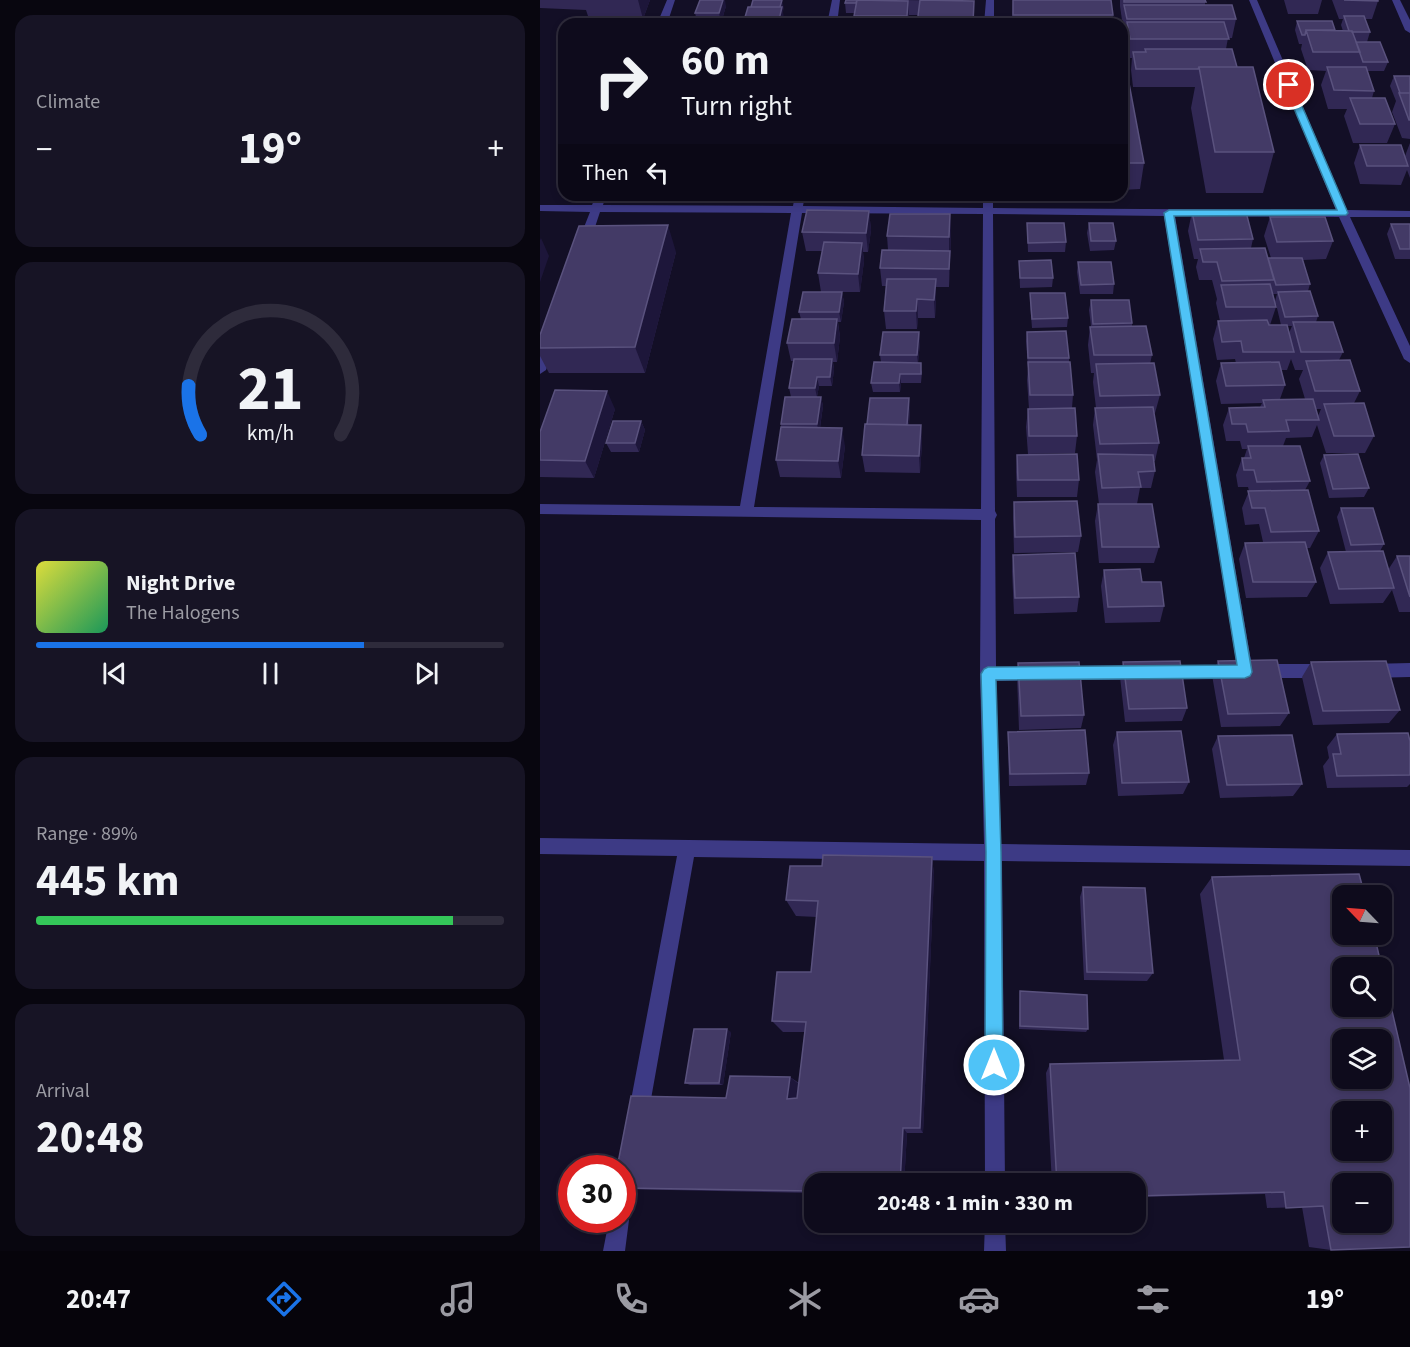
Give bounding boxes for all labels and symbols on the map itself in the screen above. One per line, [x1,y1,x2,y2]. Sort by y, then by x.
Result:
pin [1263,59,1314,110]
north arrow [1332,885,1392,945]
position arrow [962,1033,1026,1097]
speed limit sign: 30 [558,1155,636,1233]

